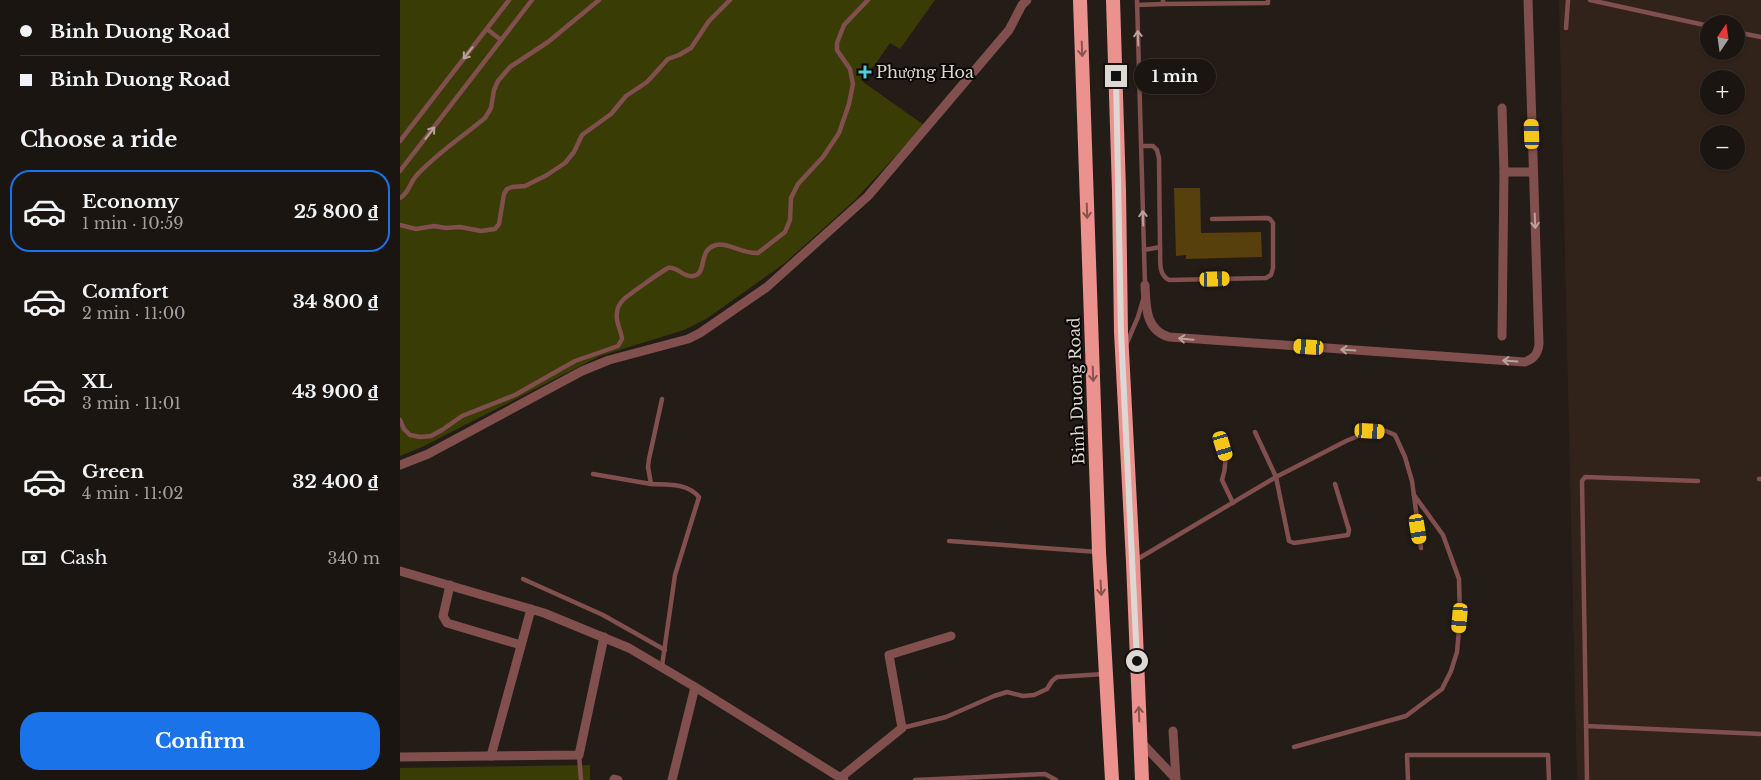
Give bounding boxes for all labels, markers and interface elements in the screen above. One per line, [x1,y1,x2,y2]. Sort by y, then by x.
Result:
north arrow [1700,15,1745,60]
map controls [1700,15,1745,170]
text: Binh Duong Road [50,20,230,43]
one-way arrow [1133,31,1143,47]
one-way arrow [1077,40,1086,56]
one-way arrow [463,46,474,59]
callout: 1 min [1134,58,1216,94]
place label: Phượng Hoa [876,62,974,82]
marker: Phượng Hoa [858,65,872,79]
route end [1105,65,1127,87]
text: 1 min [1152,66,1198,86]
text: Binh Duong Road [50,68,230,91]
button: + [1700,70,1745,115]
car [1523,119,1540,149]
button: − [1700,125,1745,170]
text: Choose a ride [20,126,177,153]
one-way arrow [424,127,435,140]
icon: car [22,189,67,234]
text: Economy [82,190,179,213]
text: 25 800 ₫ [294,200,378,223]
one-way arrow [1083,203,1092,219]
one-way arrow [1139,211,1148,227]
text: 1 min · 10:59 [82,213,184,233]
one-way arrow [1530,213,1539,229]
car [1199,271,1230,287]
icon: car [22,279,67,324]
text: Comfort [82,280,169,303]
text: 34 800 ₫ [293,290,378,313]
text: 2 min · 11:00 [82,303,186,323]
street label: Binh Duong Road [1063,317,1089,465]
one-way arrow [1178,334,1194,344]
car [1293,338,1324,356]
one-way arrow [1340,345,1356,354]
one-way arrow [1502,356,1518,365]
one-way arrow [1088,365,1098,381]
icon: car [22,369,67,414]
text: XL [82,370,112,393]
text: 43 900 ₫ [292,380,378,403]
text: 3 min · 11:01 [82,393,181,413]
car [1354,423,1385,439]
car [1211,429,1234,463]
icon: car [22,459,67,504]
text: Green [82,460,144,483]
text: 32 400 ₫ [292,470,378,493]
text: 4 min · 11:02 [82,483,183,503]
car [1408,513,1427,545]
icon: cash [20,544,48,572]
text: Cash [60,546,107,569]
text: 340 m [328,548,380,568]
one-way arrow [1097,580,1106,596]
car [1451,602,1468,634]
route start [1126,650,1148,672]
one-way arrow [1135,706,1144,722]
button: Confirm [20,712,380,770]

